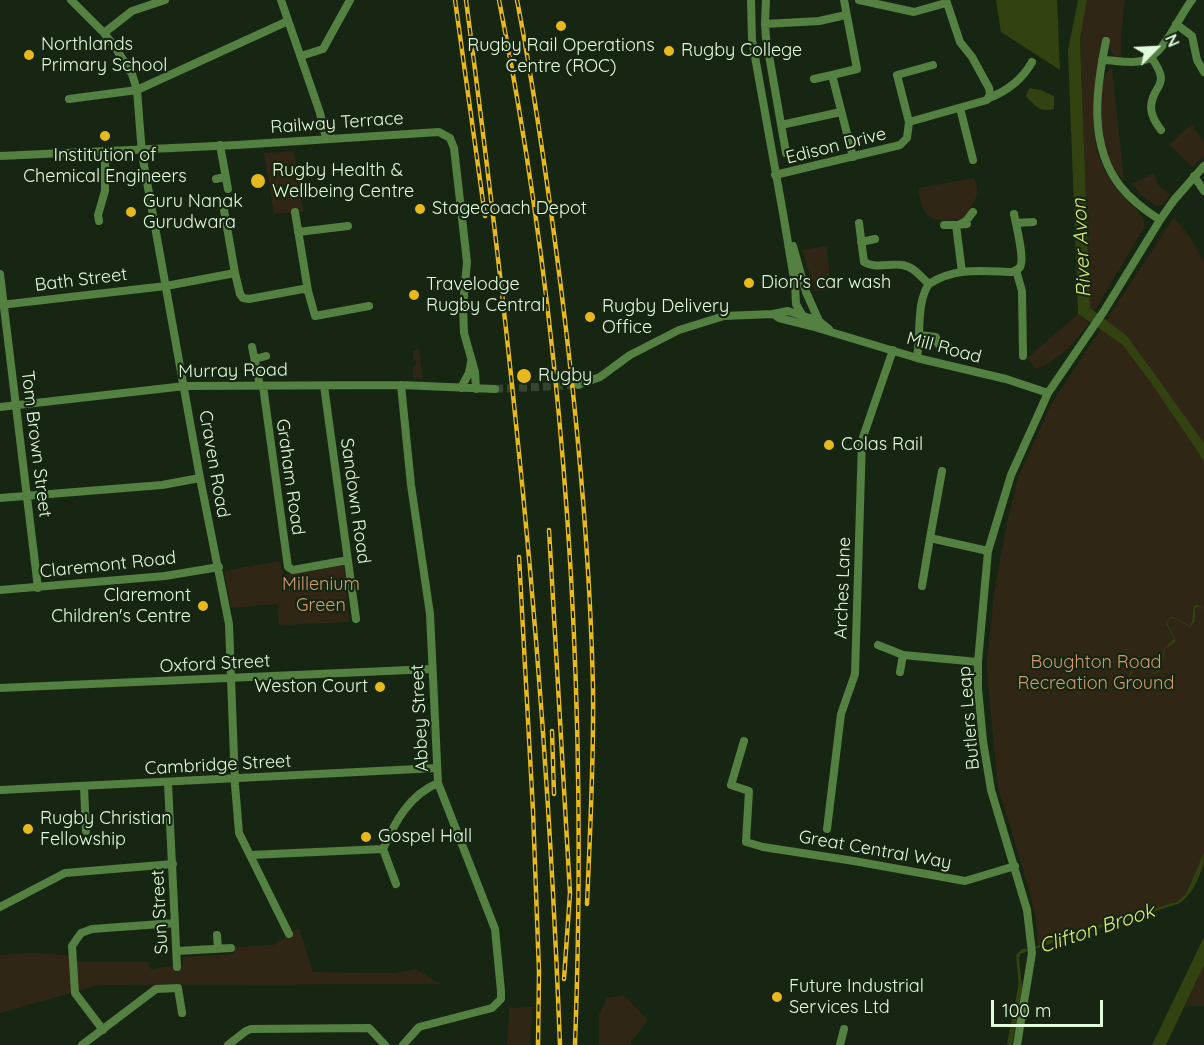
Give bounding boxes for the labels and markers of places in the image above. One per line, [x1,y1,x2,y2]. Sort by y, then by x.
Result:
marker: Rugby Rail Operations Centre (ROC) [554,19,568,33]
place label: Northlands Primary School [41,34,167,76]
place label: Rugby Rail Operations Centre (ROC) [467,35,655,78]
place label: Rugby College [681,40,802,62]
marker: Rugby College [662,44,676,58]
marker: Northlands Primary School [22,48,36,62]
marker: Institution of Chemical Engineers [98,129,112,143]
place label: Institution of Chemical Engineers [23,145,187,188]
place label: Rugby Health & Wellbeing Centre [272,160,414,202]
marker: Rugby Health & Wellbeing Centre [249,172,267,190]
place label: Guru Nanak Gurudwara [143,191,243,234]
place label: Stagecoach Depot [432,198,587,220]
marker: Stagecoach Depot [413,202,427,216]
marker: Guru Nanak Gurudwara [124,205,138,219]
place label: Dion's car wash [761,272,891,294]
place label: Travelodge Rugby Central [426,274,545,316]
marker: Dion's car wash [742,276,756,290]
marker: Travelodge Rugby Central [407,288,421,302]
place label: Rugby Delivery Office [602,296,729,338]
marker: Rugby Delivery Office [583,310,597,324]
place label: Rugby [538,365,592,387]
marker: Rugby [515,367,533,385]
place label: Colas Rail [841,434,923,456]
marker: Colas Rail [822,438,836,452]
place label: Claremont Children's Centre [51,585,191,628]
marker: Claremont Children's Centre [196,599,210,613]
place label: Weston Court [254,676,368,698]
marker: Weston Court [373,680,387,694]
place label: Rugby Christian Fellowship [40,808,172,850]
marker: Rugby Christian Fellowship [21,822,35,836]
place label: Gospel Hall [378,826,472,848]
marker: Gospel Hall [359,830,373,844]
place label: Future Industrial Services Ltd [789,976,924,1018]
marker: Future Industrial Services Ltd [770,990,784,1004]

